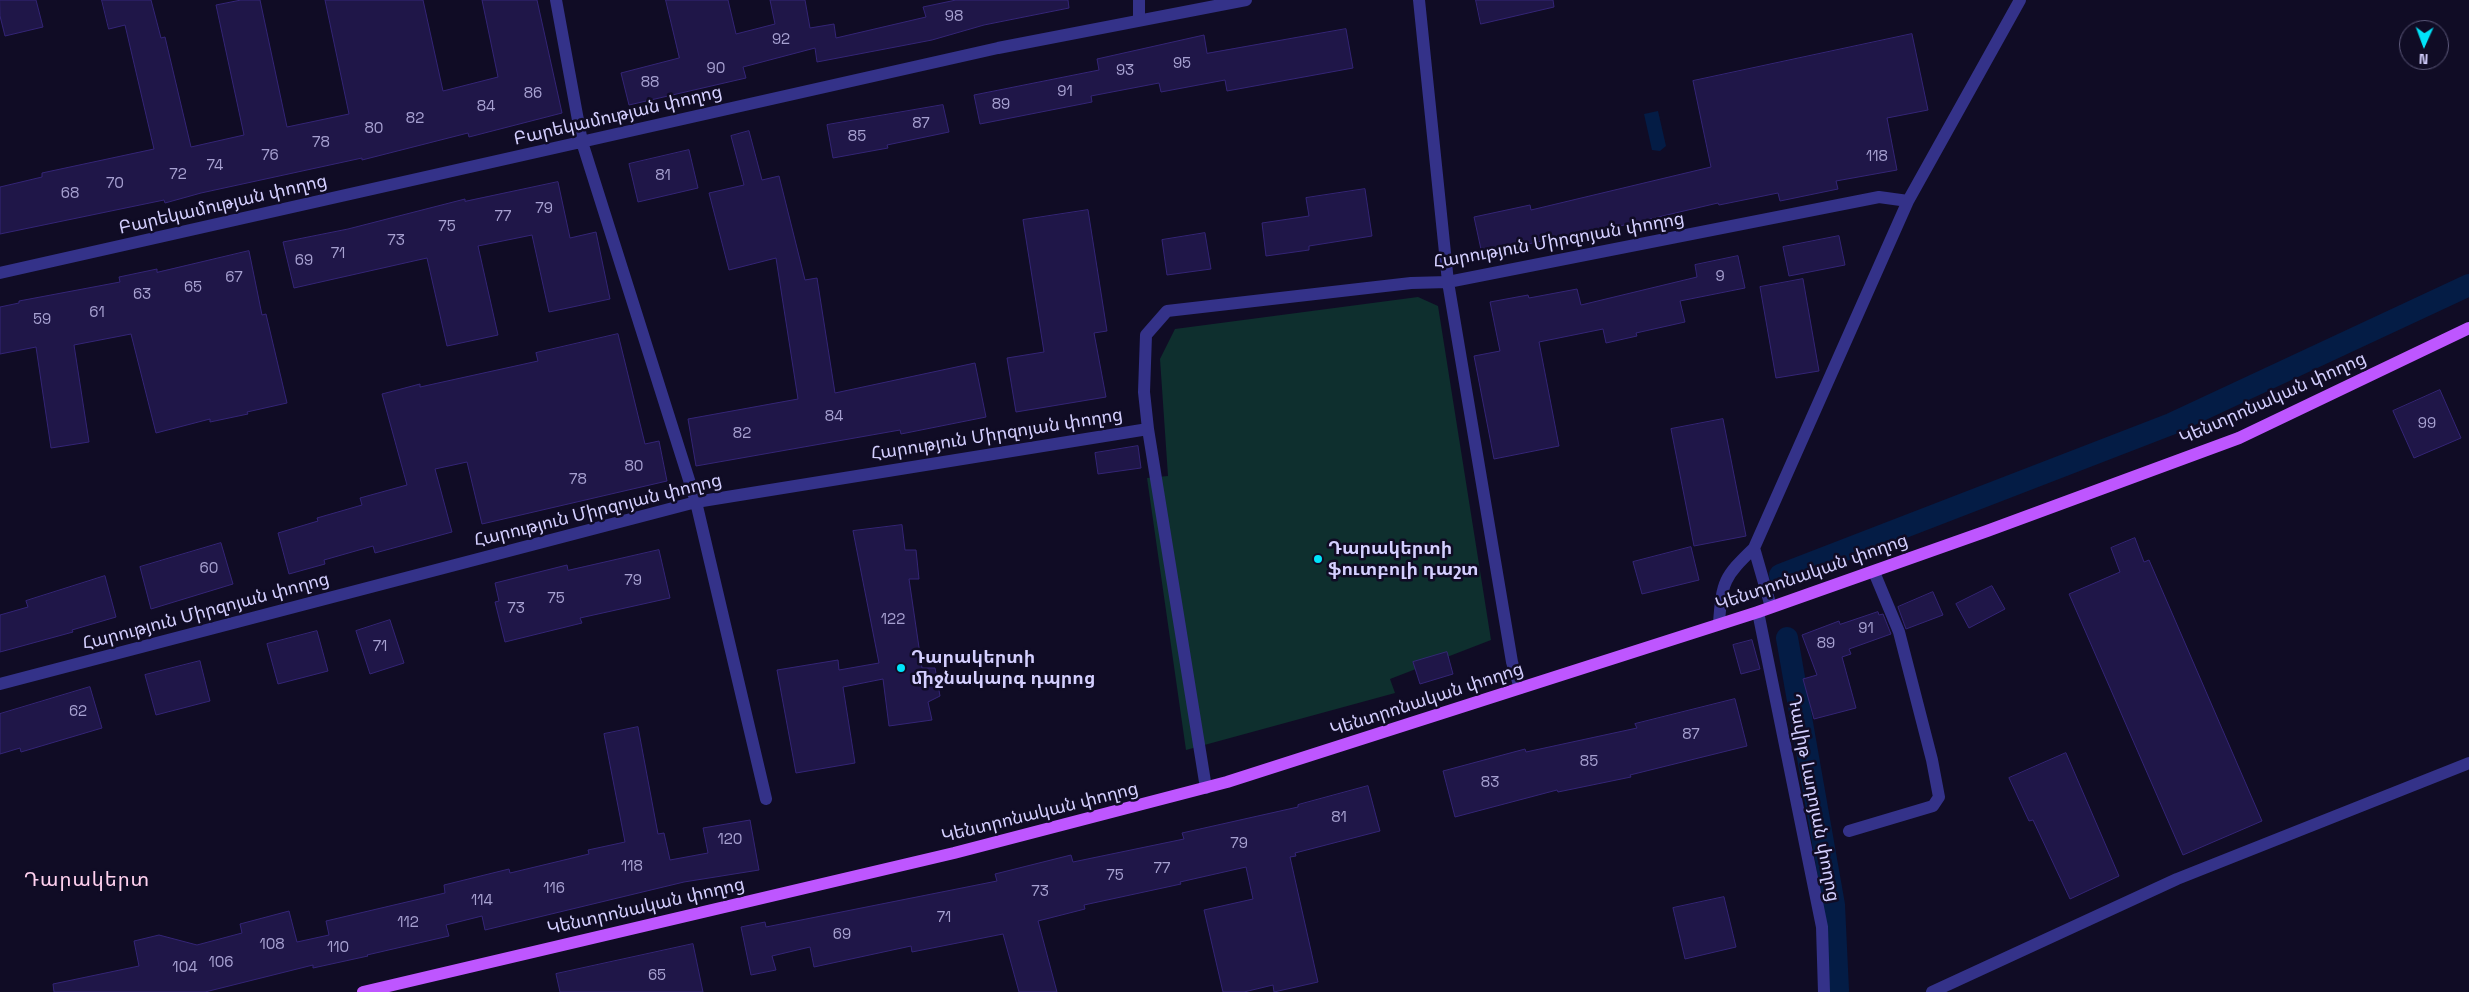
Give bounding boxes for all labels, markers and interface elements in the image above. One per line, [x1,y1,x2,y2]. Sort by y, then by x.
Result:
house number: 98 [945,8,963,26]
north arrow [2399,20,2449,70]
house number: 92 [772,31,790,49]
text: N [2419,50,2429,68]
house number: 95 [1173,55,1191,73]
house number: 90 [707,60,725,78]
house number: 93 [1116,62,1134,80]
house number: 88 [641,74,659,92]
street label: Բարեկամության փողոց [512,82,724,150]
house number: 91 [1057,83,1073,101]
house number: 86 [524,85,542,103]
house number: 89 [992,96,1010,114]
house number: 84 [477,98,495,116]
house number: 82 [406,110,424,128]
house number: 87 [912,115,930,133]
house number: 80 [365,120,383,138]
house number: 85 [848,128,866,146]
house number: 78 [312,134,330,152]
house number: 76 [261,147,279,165]
house number: 118 [1866,148,1888,166]
house number: 74 [207,157,223,175]
house number: 72 [169,166,187,184]
house number: 81 [655,167,671,185]
street label: Բարեկամության փողոց [117,171,329,239]
house number: 70 [106,175,124,193]
house number: 68 [61,185,79,203]
house number: 79 [535,200,553,218]
house number: 77 [495,208,511,226]
street label: Հարություն Միրզոյան փողոց [1432,208,1686,274]
house number: 75 [438,218,456,236]
house number: 73 [387,232,405,250]
house number: 71 [331,245,345,263]
house number: 69 [295,252,313,270]
house number: 9 [1715,268,1725,286]
house number: 67 [225,269,243,287]
house number: 65 [184,279,202,297]
house number: 63 [133,286,151,304]
house number: 61 [89,304,105,322]
house number: 59 [33,311,51,329]
street label: Կենտրոնական փողոց [2176,348,2370,450]
street label: Հարություն Միրզոյան փողոց [870,404,1124,466]
house number: 84 [825,408,843,426]
house number: 99 [2418,415,2436,433]
house number: 82 [733,425,751,443]
house number: 80 [625,458,643,476]
street label: Հարություն Միրզոյան փողոց [472,470,724,552]
house number: 78 [569,471,587,489]
street label: Կենտրոնական փողոց [1713,530,1911,616]
place label: Դարակերտի ֆուտբոլի դաշտ [1328,538,1479,580]
marker: Դարակերտի ֆուտբոլի դաշտ [1312,553,1324,565]
house number: 60 [200,560,218,578]
street label: Հարություն Միրզոյան փողոց [80,569,332,655]
house number: 79 [624,572,642,590]
house number: 75 [547,590,565,608]
house number: 73 [507,600,525,618]
house number: 122 [881,611,905,629]
house number: 91 [1858,620,1874,638]
house number: 89 [1817,635,1835,653]
house number: 71 [373,638,387,656]
place label: Դարակերտի միջնակարգ դպրոց [911,647,1095,690]
street label: Կենտրոնական փողոց [1328,659,1526,741]
marker: Դարակերտի միջնակարգ դպրոց [895,662,907,674]
street label: Դավիթ Լադոյան փողոց [1782,692,1844,904]
house number: 62 [69,703,87,721]
house number: 87 [1682,726,1700,744]
house number: 85 [1580,753,1598,771]
house number: 83 [1481,774,1499,792]
street label: Կենտրոնական փողոց [939,778,1141,848]
house number: 81 [1331,809,1347,827]
house number: 120 [718,831,742,849]
house number: 79 [1230,835,1248,853]
house number: 118 [621,858,643,876]
house number: 77 [1154,860,1170,878]
house number: 75 [1106,867,1124,885]
district label: Դարակերտ [23,869,151,893]
street label: Կենտրոնական փողոց [545,874,747,940]
house number: 116 [543,880,565,898]
house number: 73 [1031,883,1049,901]
house number: 114 [471,892,493,910]
house number: 71 [937,909,951,927]
house number: 112 [397,914,419,932]
house number: 69 [833,926,851,944]
house number: 108 [259,936,285,954]
house number: 110 [327,939,349,957]
house number: 106 [208,954,234,972]
house number: 104 [172,959,198,977]
house number: 65 [648,967,666,985]

